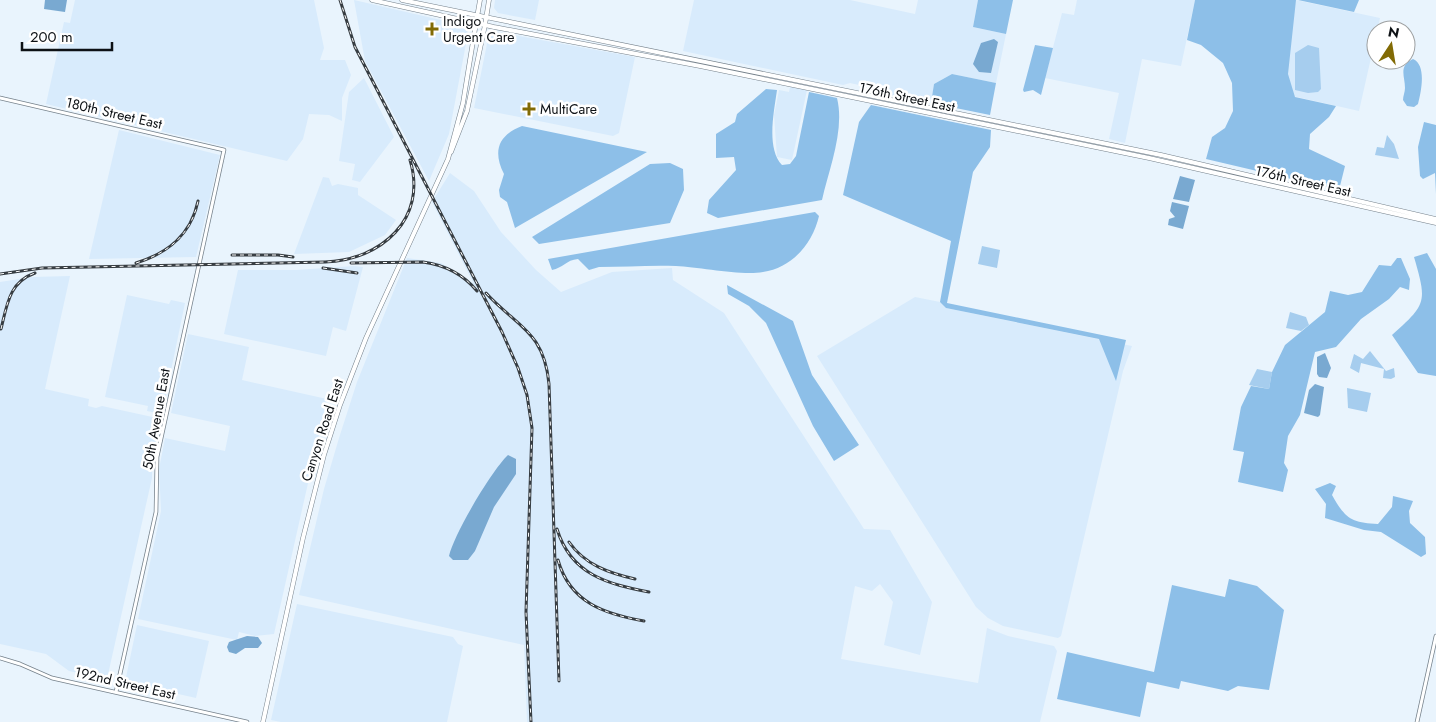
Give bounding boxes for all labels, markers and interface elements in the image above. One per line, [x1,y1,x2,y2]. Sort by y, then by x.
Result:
place label: Indigo Urgent Care [443,11,515,47]
scale bar [22,20,112,52]
north arrow [1366,20,1416,70]
text: N [1386,21,1401,43]
marker: Indigo Urgent Care [425,22,439,36]
text: 200 m [30,26,73,48]
street label: 176th Street East [857,77,957,117]
street label: 180th Street East [64,92,165,134]
place label: MultiCare [540,99,597,119]
marker: MultiCare [522,102,536,116]
street label: 176th Street East [1253,160,1353,202]
street label: 50th Avenue East [137,366,175,471]
street label: Canyon Road East [296,376,348,484]
street label: 192nd Street East [73,662,178,704]

